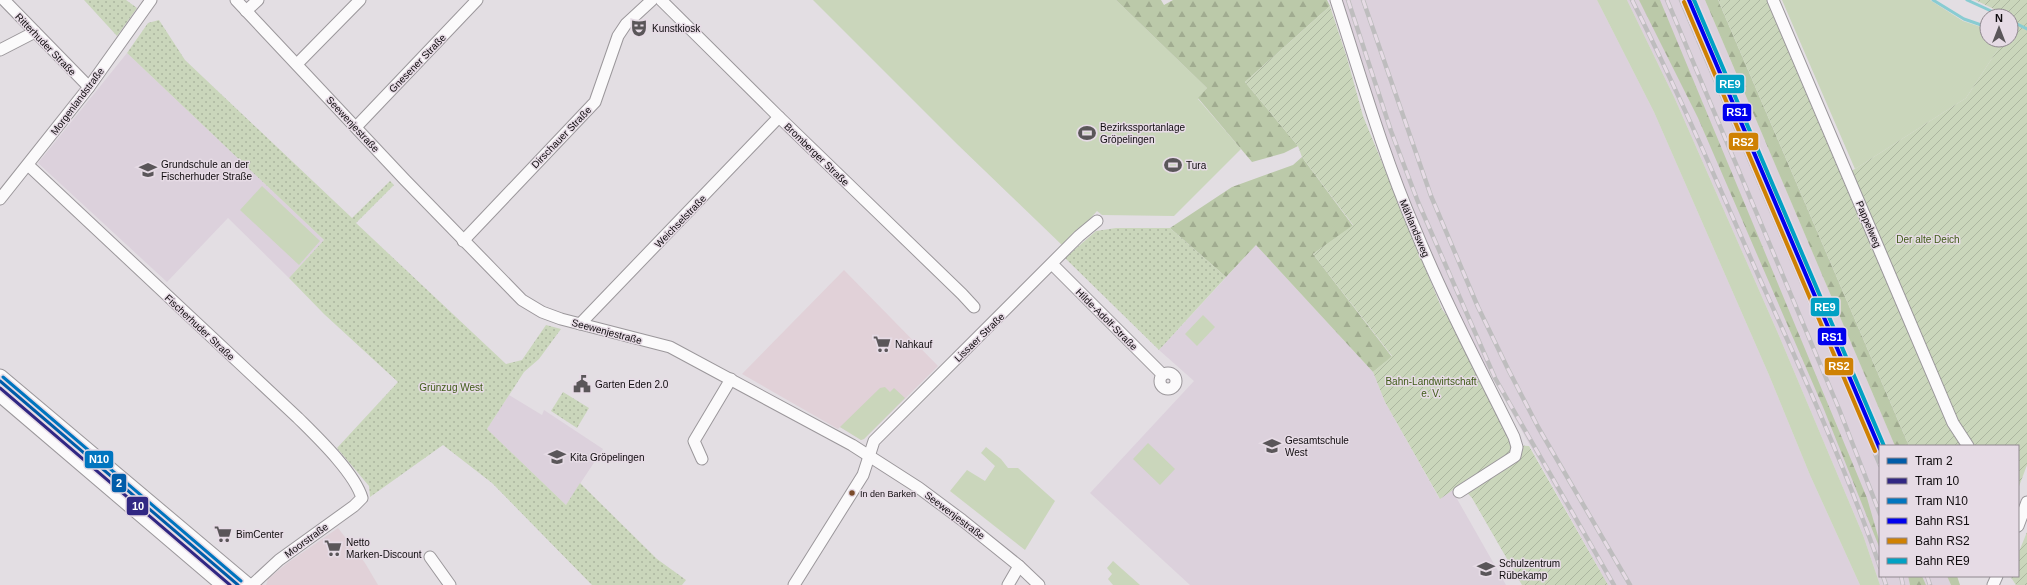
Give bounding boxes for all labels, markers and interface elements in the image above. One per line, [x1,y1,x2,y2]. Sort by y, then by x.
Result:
north arrow [1979,8,2019,48]
street label: Ritterhuder Straße [13,11,78,78]
text: N [1995,12,2003,24]
theatre icon: Kunstkiosk [629,18,649,38]
place label: Kunstkiosk [652,23,701,34]
street label: Gnesener Straße [387,32,448,95]
street label: Morgenlandstraße [49,65,106,137]
line badge: RE9 [1715,74,1745,94]
text: RE9 [1719,78,1741,90]
street label: Seewenjestraße [324,94,382,155]
line badge: RS1 [1722,103,1752,122]
street label: Dirschauer Straße [529,104,594,170]
text: RS1 [1726,106,1748,118]
street label: Bromberger Straße [782,121,852,188]
place label: Bezirkssportanlage Gröpelingen [1100,122,1185,145]
sports icon: Bezirkssportanlage Gröpelingen [1077,123,1097,143]
line badge: RS2 [1728,132,1759,151]
text: RS2 [1732,136,1754,148]
sports icon: Tura [1163,155,1183,175]
place label: Grundschule an der Fischerhuder Straße [161,159,253,182]
school or university icon: Grundschule an der Fischerhuder Straße [138,160,158,180]
place label: Tura [1186,160,1207,171]
street label: Weichselstraße [653,192,708,250]
street label: Mählandsweg [1397,198,1432,259]
street label: Pappelweg [1854,199,1883,249]
park label: Der alte Deich [1896,234,1960,245]
street label: Hilde-Adolf-Straße [1074,286,1140,353]
street label: Fischerhuder Straße [163,292,237,363]
line badge: RE9 [1810,297,1840,317]
text: RE9 [1814,301,1836,313]
street label: Lissaer Straße [952,311,1007,364]
street label: Seewenjestraße [571,317,644,346]
line badge: RS1 [1817,327,1847,346]
text: RS1 [1821,331,1843,343]
supermarket icon: Nahkauf [872,334,892,354]
place label: Nahkauf [895,339,932,350]
line badge: RS2 [1824,357,1854,376]
text: RS2 [1828,360,1850,372]
public building icon: Garten Eden 2.0 [572,374,592,394]
park label: Bahn-Landwirtschaft e. V. [1385,376,1477,399]
place label: Garten Eden 2.0 [595,379,669,390]
park label: Grünzug West [419,382,483,393]
place label: Gesamtschule West [1285,435,1349,458]
school or university icon: Gesamtschule West [1262,436,1282,456]
legend [1879,445,2019,577]
school or university icon: Kita Gröpelingen [547,447,567,467]
line badge: N10 [84,450,114,469]
place label: Kita Gröpelingen [570,452,645,463]
text: N10 [89,453,109,465]
text: Tram 2 [1915,454,1953,468]
line badge: 2 [111,473,127,493]
text: Tram 10 [1915,474,1960,488]
text: 2 [116,477,122,489]
marker: In den Barken [847,488,857,498]
place label: In den Barken [860,489,916,499]
street label: Seewenjestraße [923,489,987,542]
text: Tram N10 [1915,494,1968,508]
line badge: 10 [126,496,149,516]
text: 10 [132,500,144,512]
text: Bahn RS1 [1915,514,1970,528]
street label: Moorstraße [282,521,331,560]
supermarket icon: BimCenter [213,524,233,544]
place label: BimCenter [236,529,284,540]
text: Bahn RS2 [1915,534,1970,548]
place label: Netto Marken-Discount [346,537,422,560]
supermarket icon: Netto Marken-Discount [323,538,343,558]
text: Bahn RE9 [1915,554,1970,568]
place label: Schulzentrum Rübekamp [1499,558,1560,581]
school or university icon: Schulzentrum Rübekamp [1476,559,1496,579]

